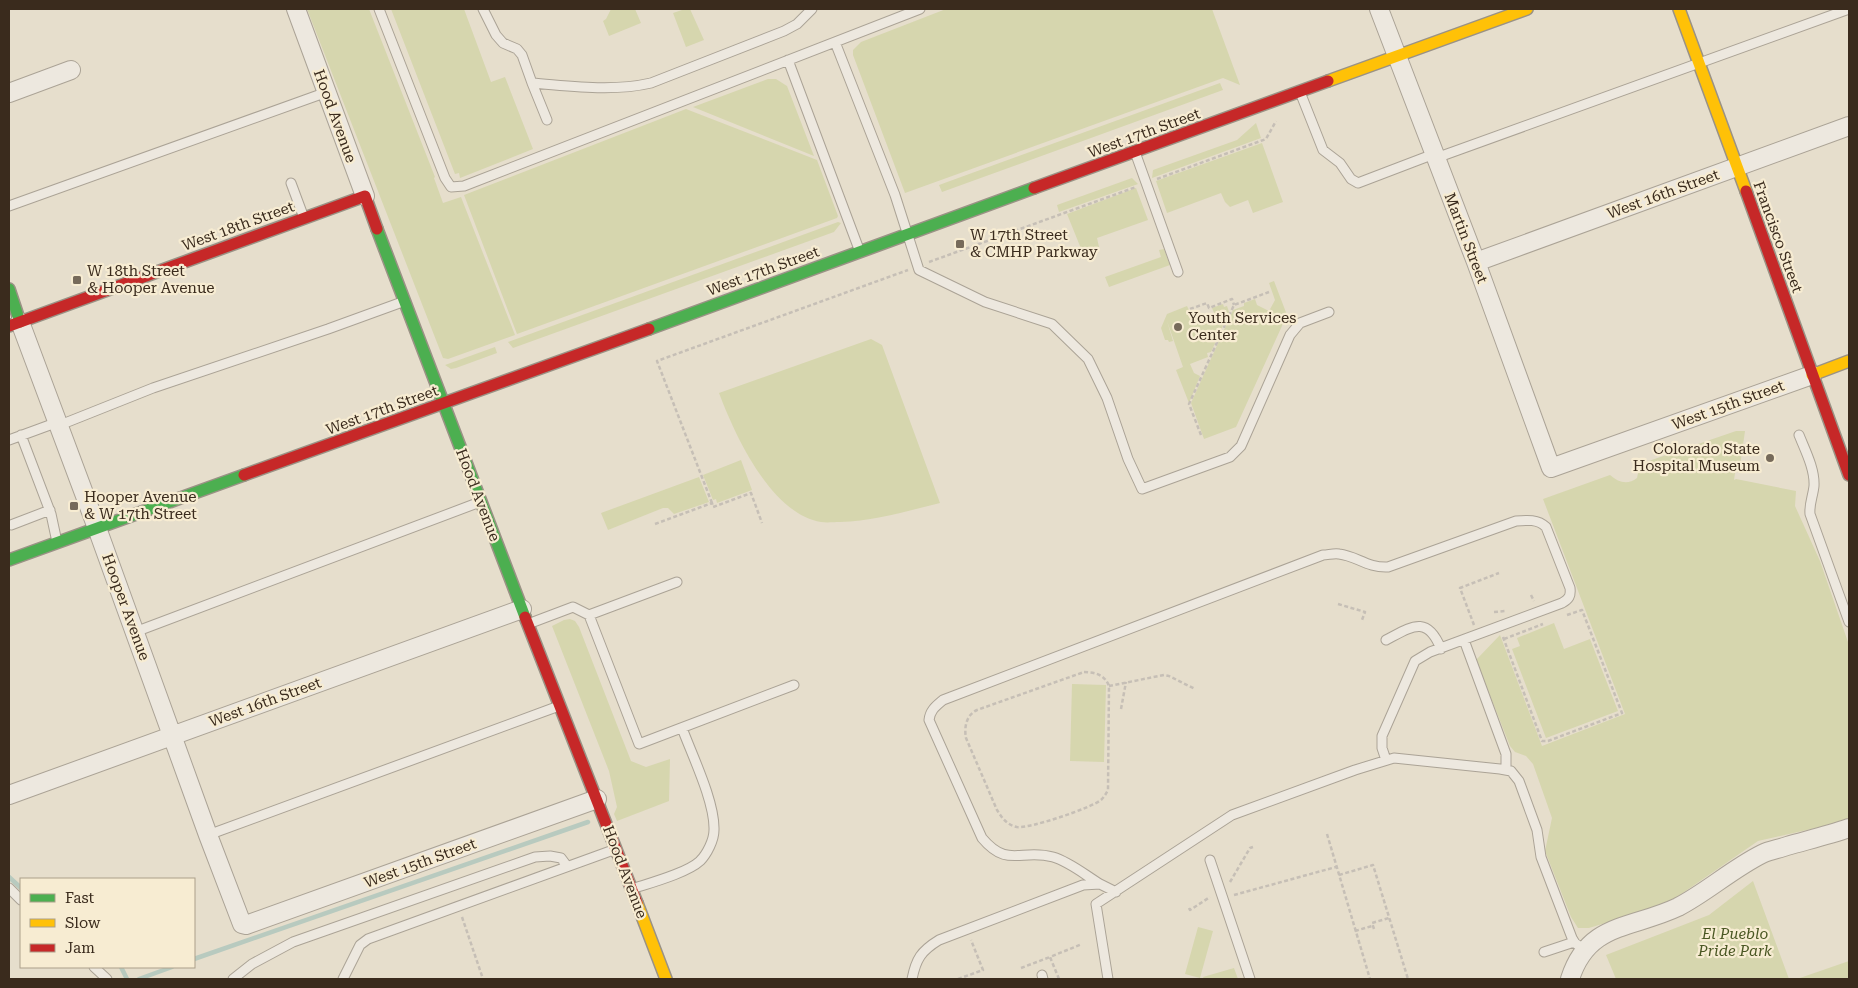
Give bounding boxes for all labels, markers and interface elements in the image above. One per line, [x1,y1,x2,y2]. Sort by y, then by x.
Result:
street label: Hood Avenue [310,67,360,165]
street label: West 17th Street [1085,104,1203,162]
street label: West 16th Street [1604,165,1722,223]
street label: Francisco Street [1749,179,1807,296]
street label: Martin Street [1440,190,1492,286]
street label: West 18th Street [179,197,297,255]
place label: W 17th Street & CMHP Parkway [970,226,1098,261]
marker: W 17th Street & CMHP Parkway [954,238,966,250]
street label: West 17th Street [704,242,822,300]
place label: W 18th Street & Hooper Avenue [87,262,215,297]
marker: W 18th Street & Hooper Avenue [71,274,83,286]
place label: Youth Services Center [1188,309,1296,344]
marker: Youth Services Center [1172,321,1184,333]
street label: West 15th Street [1669,376,1787,434]
street label: West 17th Street [323,381,441,439]
place label: Colorado State Hospital Museum [1633,440,1760,475]
street label: Hood Avenue [452,446,504,544]
marker: Colorado State Hospital Museum [1764,452,1776,464]
place label: Hooper Avenue & W 17th Street [84,488,197,523]
marker: Hooper Avenue & W 17th Street [68,500,80,512]
street label: Hooper Avenue [98,551,154,663]
street label: West 16th Street [206,673,324,731]
street label: Hood Avenue [599,823,651,921]
street label: West 15th Street [361,834,479,892]
legend [20,878,195,968]
text: Fast [65,889,95,907]
text: Slow [65,914,101,932]
park label: El Pueblo Pride Park [1697,925,1773,960]
text: Jam [65,939,95,957]

